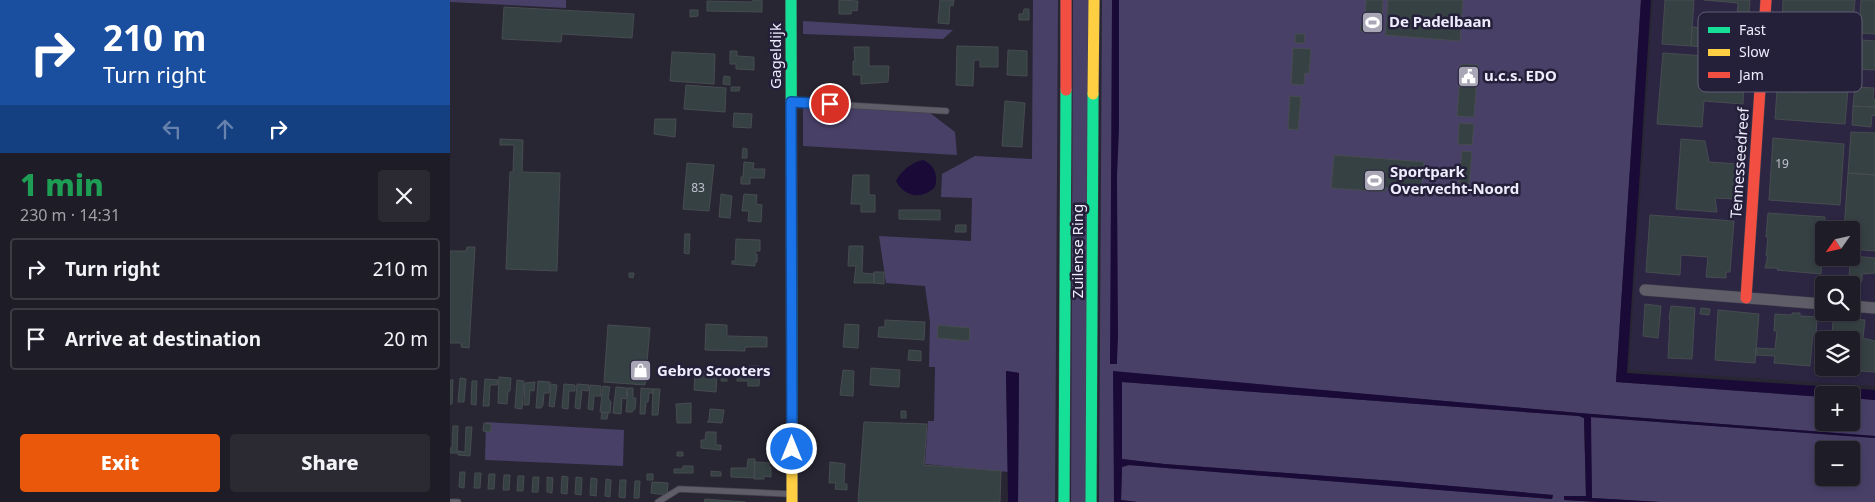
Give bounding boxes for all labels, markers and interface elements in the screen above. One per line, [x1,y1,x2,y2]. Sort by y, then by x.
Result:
sports icon: De Padelbaan [1361,10,1385,34]
place label: De Padelbaan [1389,11,1491,31]
legend [1698,12,1862,92]
text: 210 m [103,14,206,61]
icon: right [20,20,85,85]
text: Fast [1739,20,1766,39]
street label: Gageldijk [765,23,785,89]
text: Slow [1739,42,1770,61]
text: Turn right [103,59,206,89]
public building icon: u.c.s. EDO [1456,64,1480,88]
place label: u.c.s. EDO [1484,65,1557,85]
text: Jam [1737,65,1764,84]
pin [809,83,851,125]
icon: arrive [816,90,844,118]
street label: Tennesseedreef [1725,106,1753,219]
icon: left [158,115,186,143]
icon: ahead [211,115,239,143]
icon: right [264,115,292,143]
house number: 19 [1775,155,1789,172]
place label: Sportpark Overvecht-Noord [1390,161,1519,198]
text: 1 min [20,164,104,205]
sports icon: Sportpark Overvecht-Noord [1362,169,1386,193]
button: close [378,170,430,222]
house number: 83 [691,179,705,196]
text: 230 m · 14:31 [20,204,120,226]
street label: Zuilense Ring [1067,204,1087,298]
north arrow [1815,221,1860,266]
map controls [1815,221,1860,486]
icon: right [22,255,50,283]
text: Turn right [65,256,160,282]
text: 210 m [373,256,428,282]
button: search [1815,276,1860,321]
icon: arrive [22,325,50,353]
text: Arrive at destination [65,326,261,352]
text: 20 m [384,326,428,352]
button: layers [1815,331,1860,376]
shop icon: Gebro Scooters [629,359,653,383]
place label: Gebro Scooters [657,360,770,380]
button: + [1815,386,1860,431]
position arrow [765,422,817,474]
button: Exit [20,434,220,492]
button: Share [230,434,430,492]
button: − [1815,441,1860,486]

